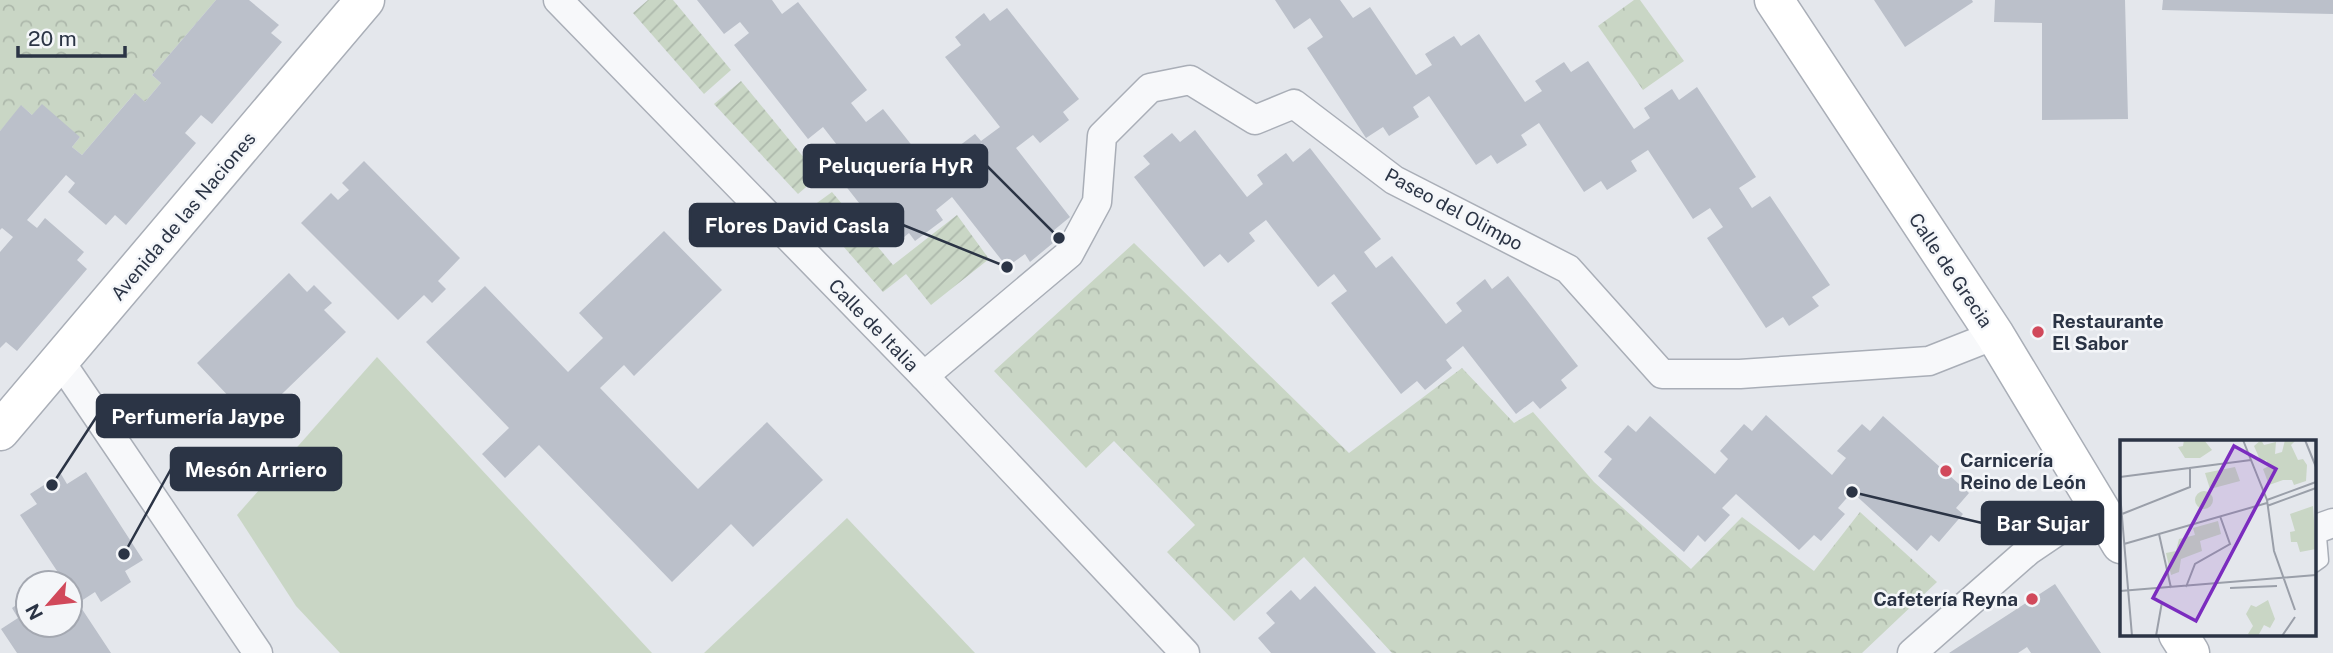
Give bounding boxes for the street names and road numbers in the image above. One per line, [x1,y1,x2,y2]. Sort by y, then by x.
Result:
street label: Avenida de las Naciones [106,127,260,305]
street label: Paseo del Olimpo [1381,163,1527,255]
street label: Calle de Grecia [1905,209,1997,331]
street label: Calle de Italia [824,274,924,376]

